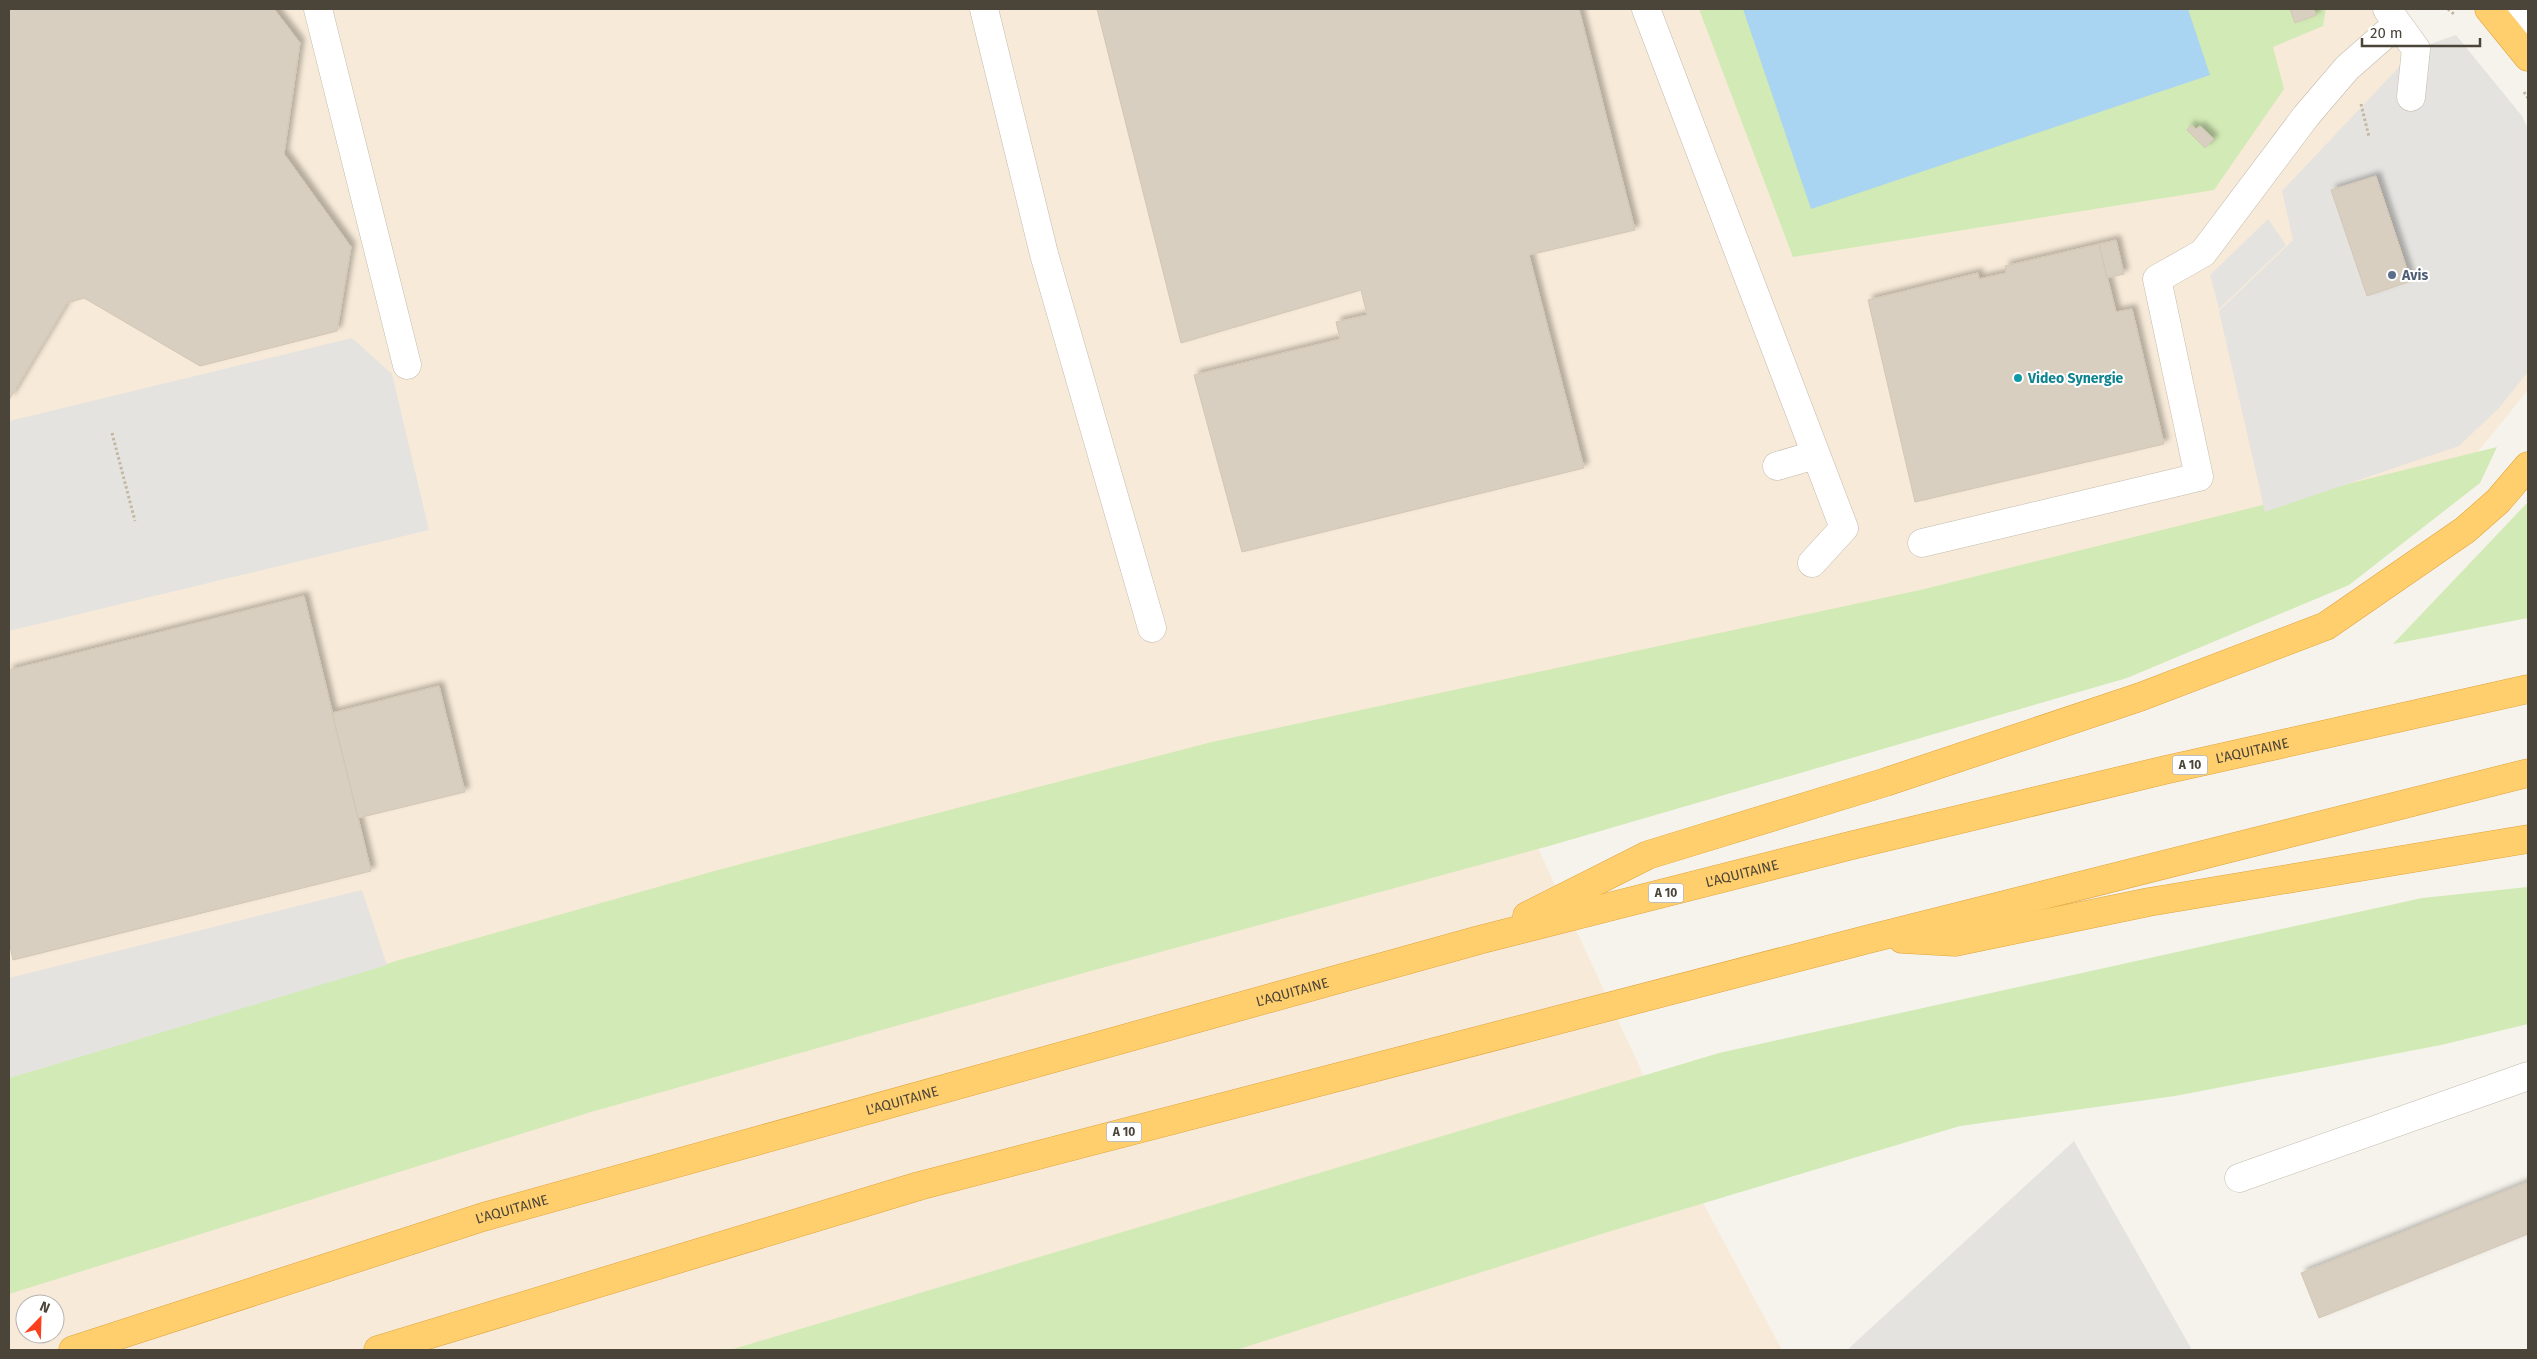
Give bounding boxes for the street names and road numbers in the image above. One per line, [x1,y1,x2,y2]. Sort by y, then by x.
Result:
street label: L'AQUITAINE [2214,735,2291,767]
road number: A 10 [2172,756,2208,774]
street label: L'AQUITAINE [1703,856,1780,891]
road number: A 10 [1648,884,1684,902]
street label: L'AQUITAINE [1254,974,1331,1011]
street label: L'AQUITAINE [864,1083,941,1119]
road number: A 10 [1106,1122,1142,1142]
street label: L'AQUITAINE [473,1191,550,1228]

